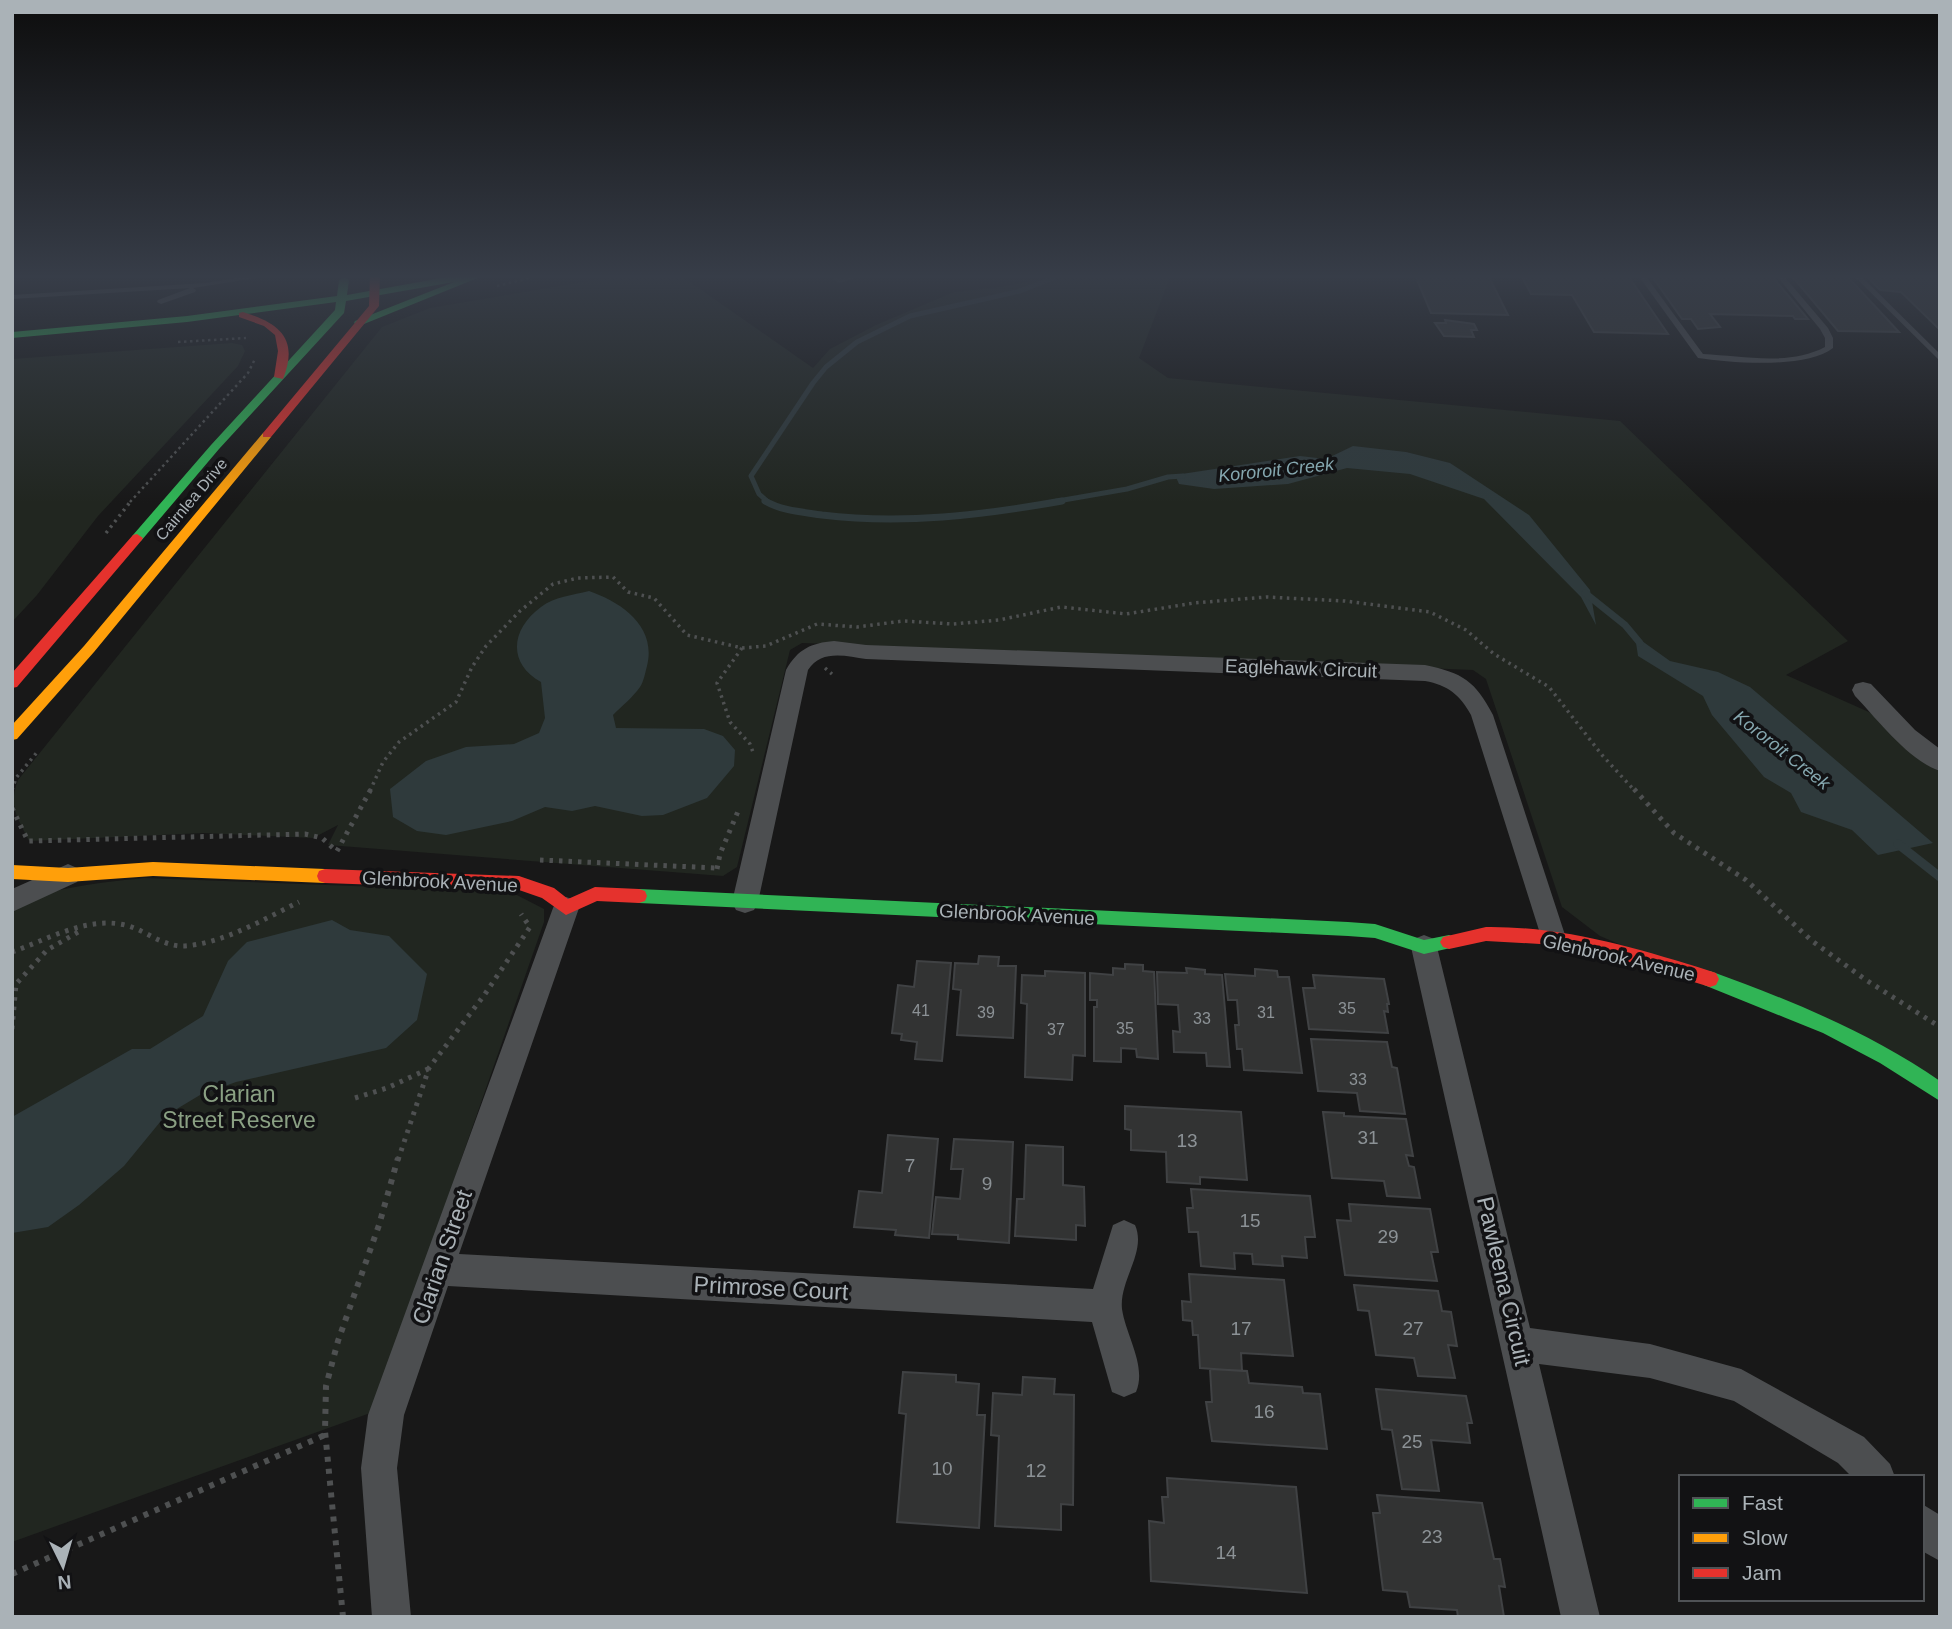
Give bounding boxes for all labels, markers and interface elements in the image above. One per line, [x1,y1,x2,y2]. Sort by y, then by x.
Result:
water label: Kororoit Creek [1217,454,1336,486]
street label: Cairnlea Drive [152,455,231,544]
street label: Eaglehawk Circuit [1225,655,1378,682]
water label: Kororoit Creek [1730,706,1835,794]
street label: Glenbrook Avenue [362,867,518,896]
street label: Glenbrook Avenue [939,900,1095,929]
street label: Glenbrook Avenue [1541,930,1697,985]
house number: 35 [1338,1000,1356,1017]
house number: 41 [912,1002,930,1019]
house number: 39 [977,1004,995,1021]
house number: 31 [1257,1004,1275,1021]
house number: 33 [1193,1010,1211,1027]
house number: 35 [1116,1020,1134,1037]
house number: 37 [1047,1021,1065,1038]
house number: 33 [1349,1071,1367,1088]
park label: Clarian Street Reserve [162,1081,316,1133]
house number: 31 [1357,1127,1379,1148]
house number: 13 [1176,1130,1198,1151]
house number: 7 [905,1155,915,1176]
house number: 9 [982,1173,992,1194]
street label: Clarian Street [407,1186,477,1328]
street label: Pawleena Circuit [1472,1194,1536,1369]
house number: 15 [1239,1210,1261,1231]
house number: 29 [1377,1226,1399,1247]
street label: Primrose Court [693,1271,849,1305]
house number: 17 [1230,1318,1252,1339]
house number: 27 [1402,1318,1424,1339]
house number: 16 [1253,1401,1275,1422]
house number: 25 [1401,1431,1423,1452]
house number: 10 [931,1458,953,1479]
house number: 12 [1025,1460,1047,1481]
legend [1679,1475,1924,1601]
text: Fast [1742,1491,1783,1514]
house number: 23 [1421,1526,1443,1547]
text: Slow [1742,1526,1788,1549]
north arrow [28,1531,98,1601]
house number: 14 [1215,1542,1237,1563]
text: Jam [1742,1561,1782,1584]
text: N [57,1571,72,1593]

